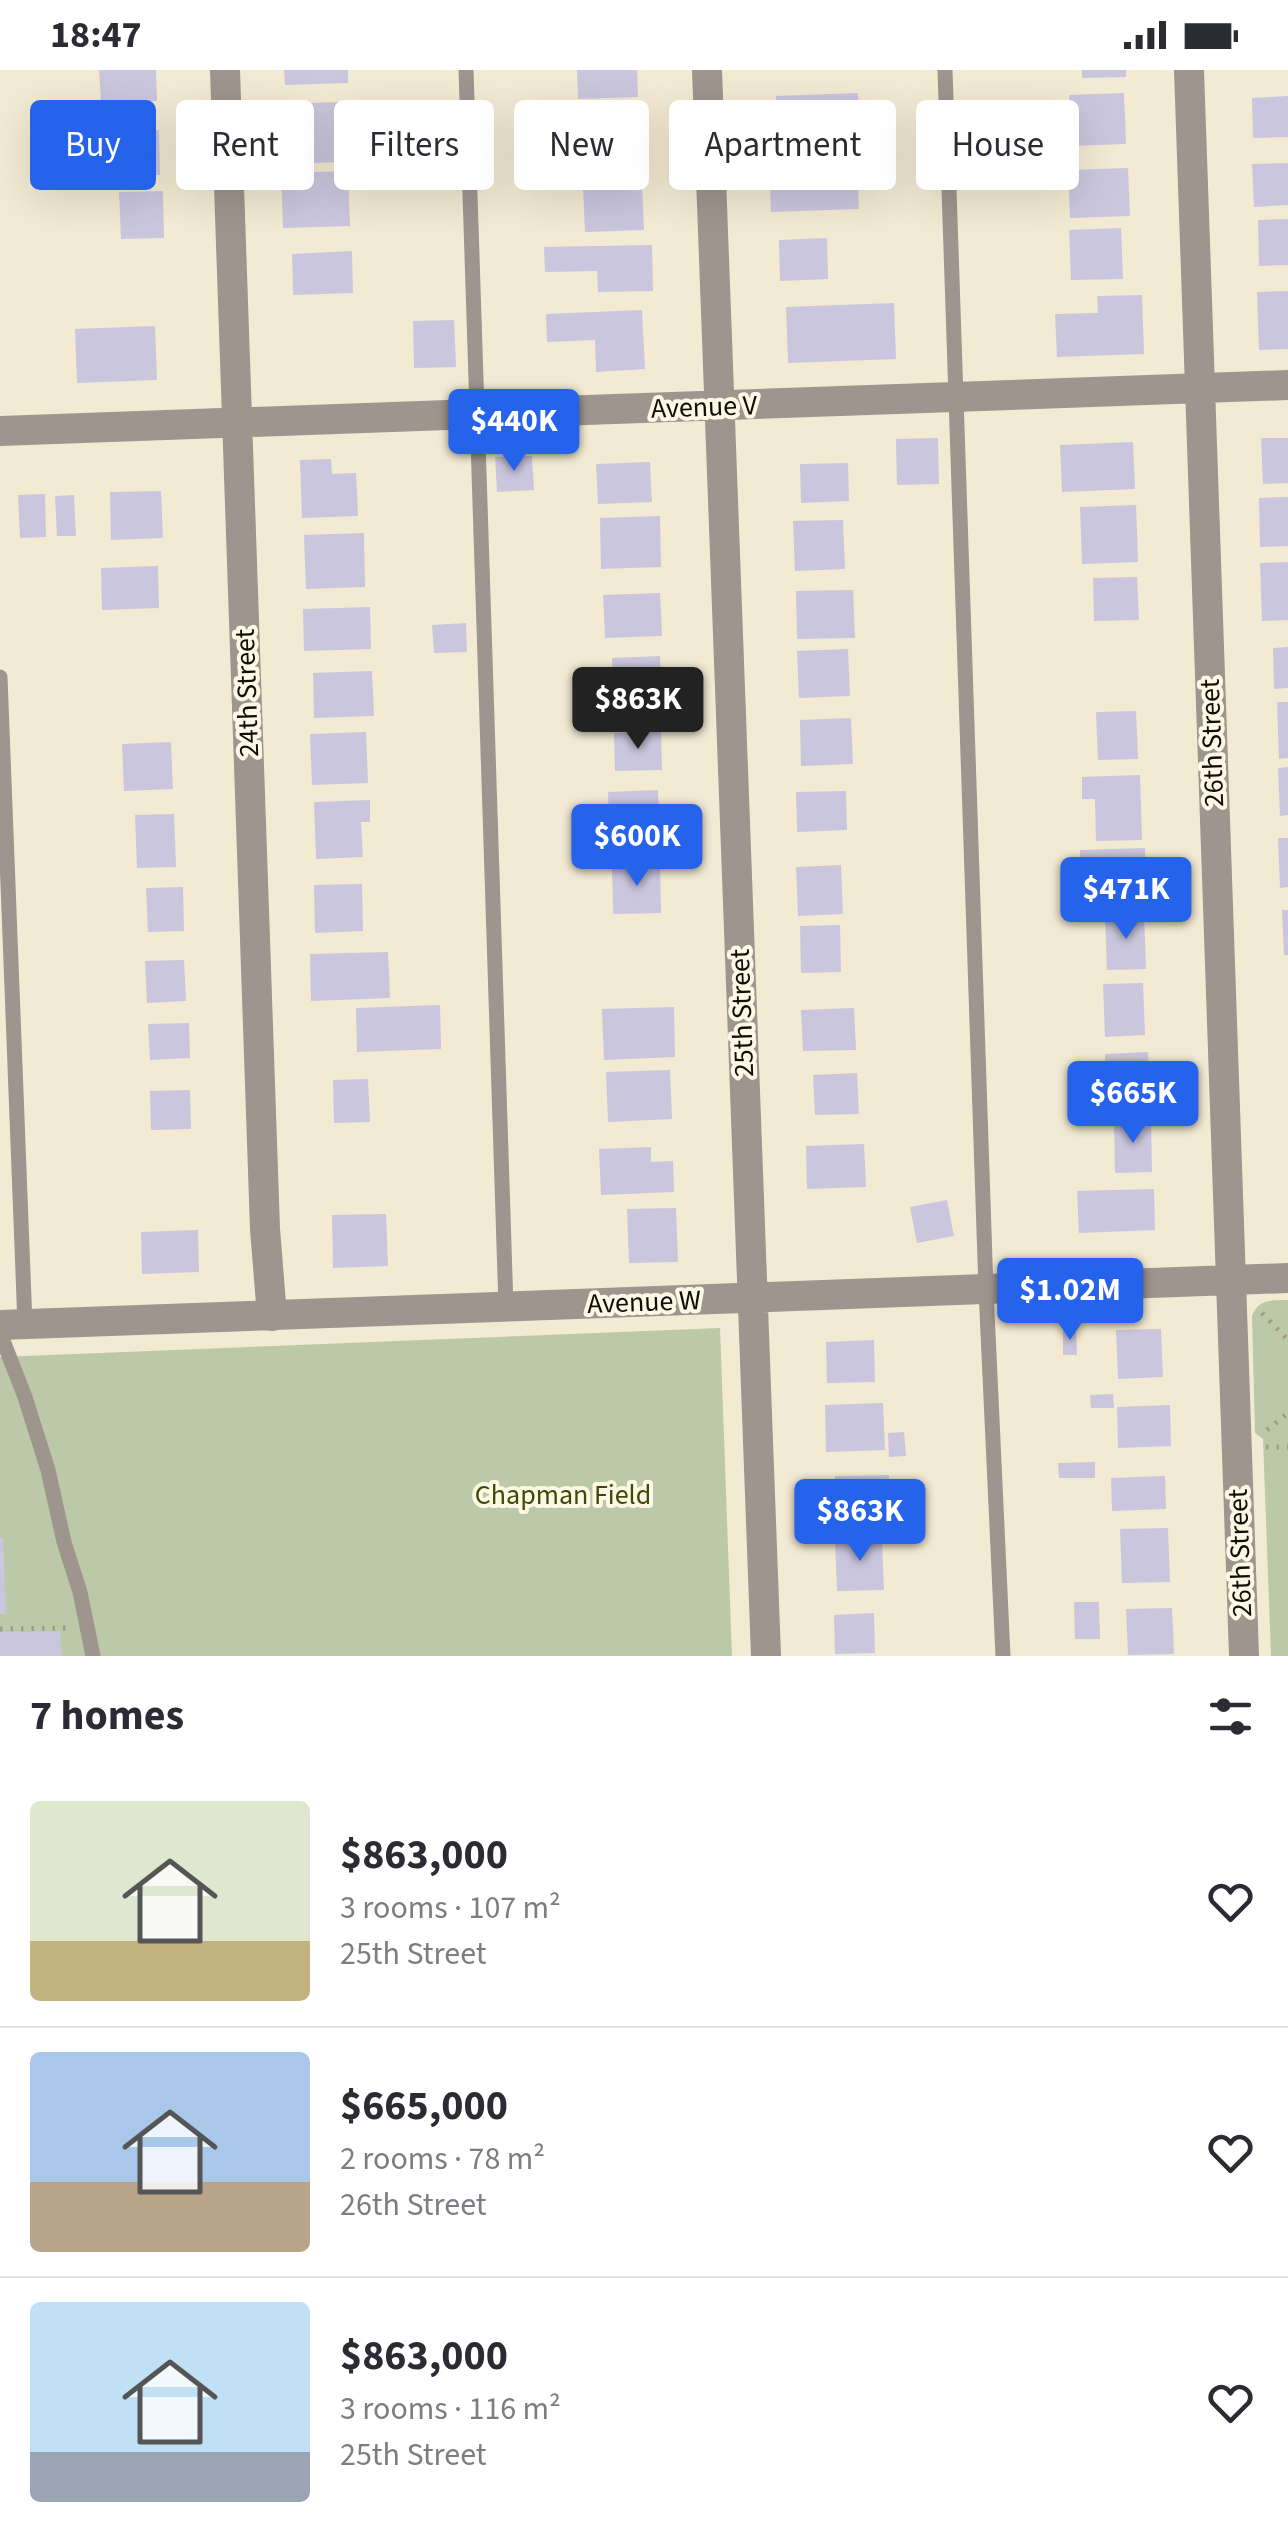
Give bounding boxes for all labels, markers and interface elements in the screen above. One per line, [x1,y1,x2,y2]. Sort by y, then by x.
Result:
text: 18:47 [50,8,142,62]
chip: Buy [30,100,156,190]
chip: Rent [176,100,314,190]
chip: Filters [334,100,494,190]
chip: New [514,100,649,190]
chip: Apartment [669,100,896,190]
chip: House [916,100,1079,190]
street label: Avenue V [650,385,758,429]
pin: $440K [444,389,584,474]
text: $440K [470,398,558,444]
street label: 24th Street [225,628,269,758]
pin: $863K [568,667,708,752]
text: $863K [594,676,682,722]
street label: 26th Street [1190,678,1234,808]
pin: $600K [567,804,707,889]
text: $600K [593,813,681,859]
pin: $471K [1056,857,1196,942]
text: $471K [1082,866,1170,912]
street label: 25th Street [720,948,764,1078]
pin: $665K [1063,1061,1203,1146]
text: $665K [1089,1070,1177,1116]
pin: $1.02M [989,1258,1151,1343]
text: $1.02M [1019,1267,1121,1313]
street label: Avenue W [586,1280,702,1324]
park label: Chapman Field [475,1475,651,1515]
pin: $863K [790,1479,930,1564]
text: $863K [816,1488,904,1534]
street label: 26th Street [1218,1488,1262,1618]
text: 7 homes [30,1686,184,1746]
icon: filters [1203,1689,1258,1744]
text: $863,000 [340,1825,508,1885]
icon: home [110,1841,230,1961]
icon: heart [1203,1874,1258,1929]
text: 3 rooms · 107 m² [340,1885,561,1931]
text: 25th Street [340,1931,487,1977]
text: $665,000 [340,2076,508,2136]
icon: home [110,2092,230,2212]
icon: heart [1203,2125,1258,2180]
text: 2 rooms · 78 m² [340,2136,545,2182]
text: 26th Street [340,2182,487,2228]
text: $863,000 [340,2326,508,2386]
icon: home [110,2342,230,2462]
icon: heart [1203,2375,1258,2430]
text: 3 rooms · 116 m² [340,2386,561,2432]
text: 25th Street [340,2432,487,2478]

